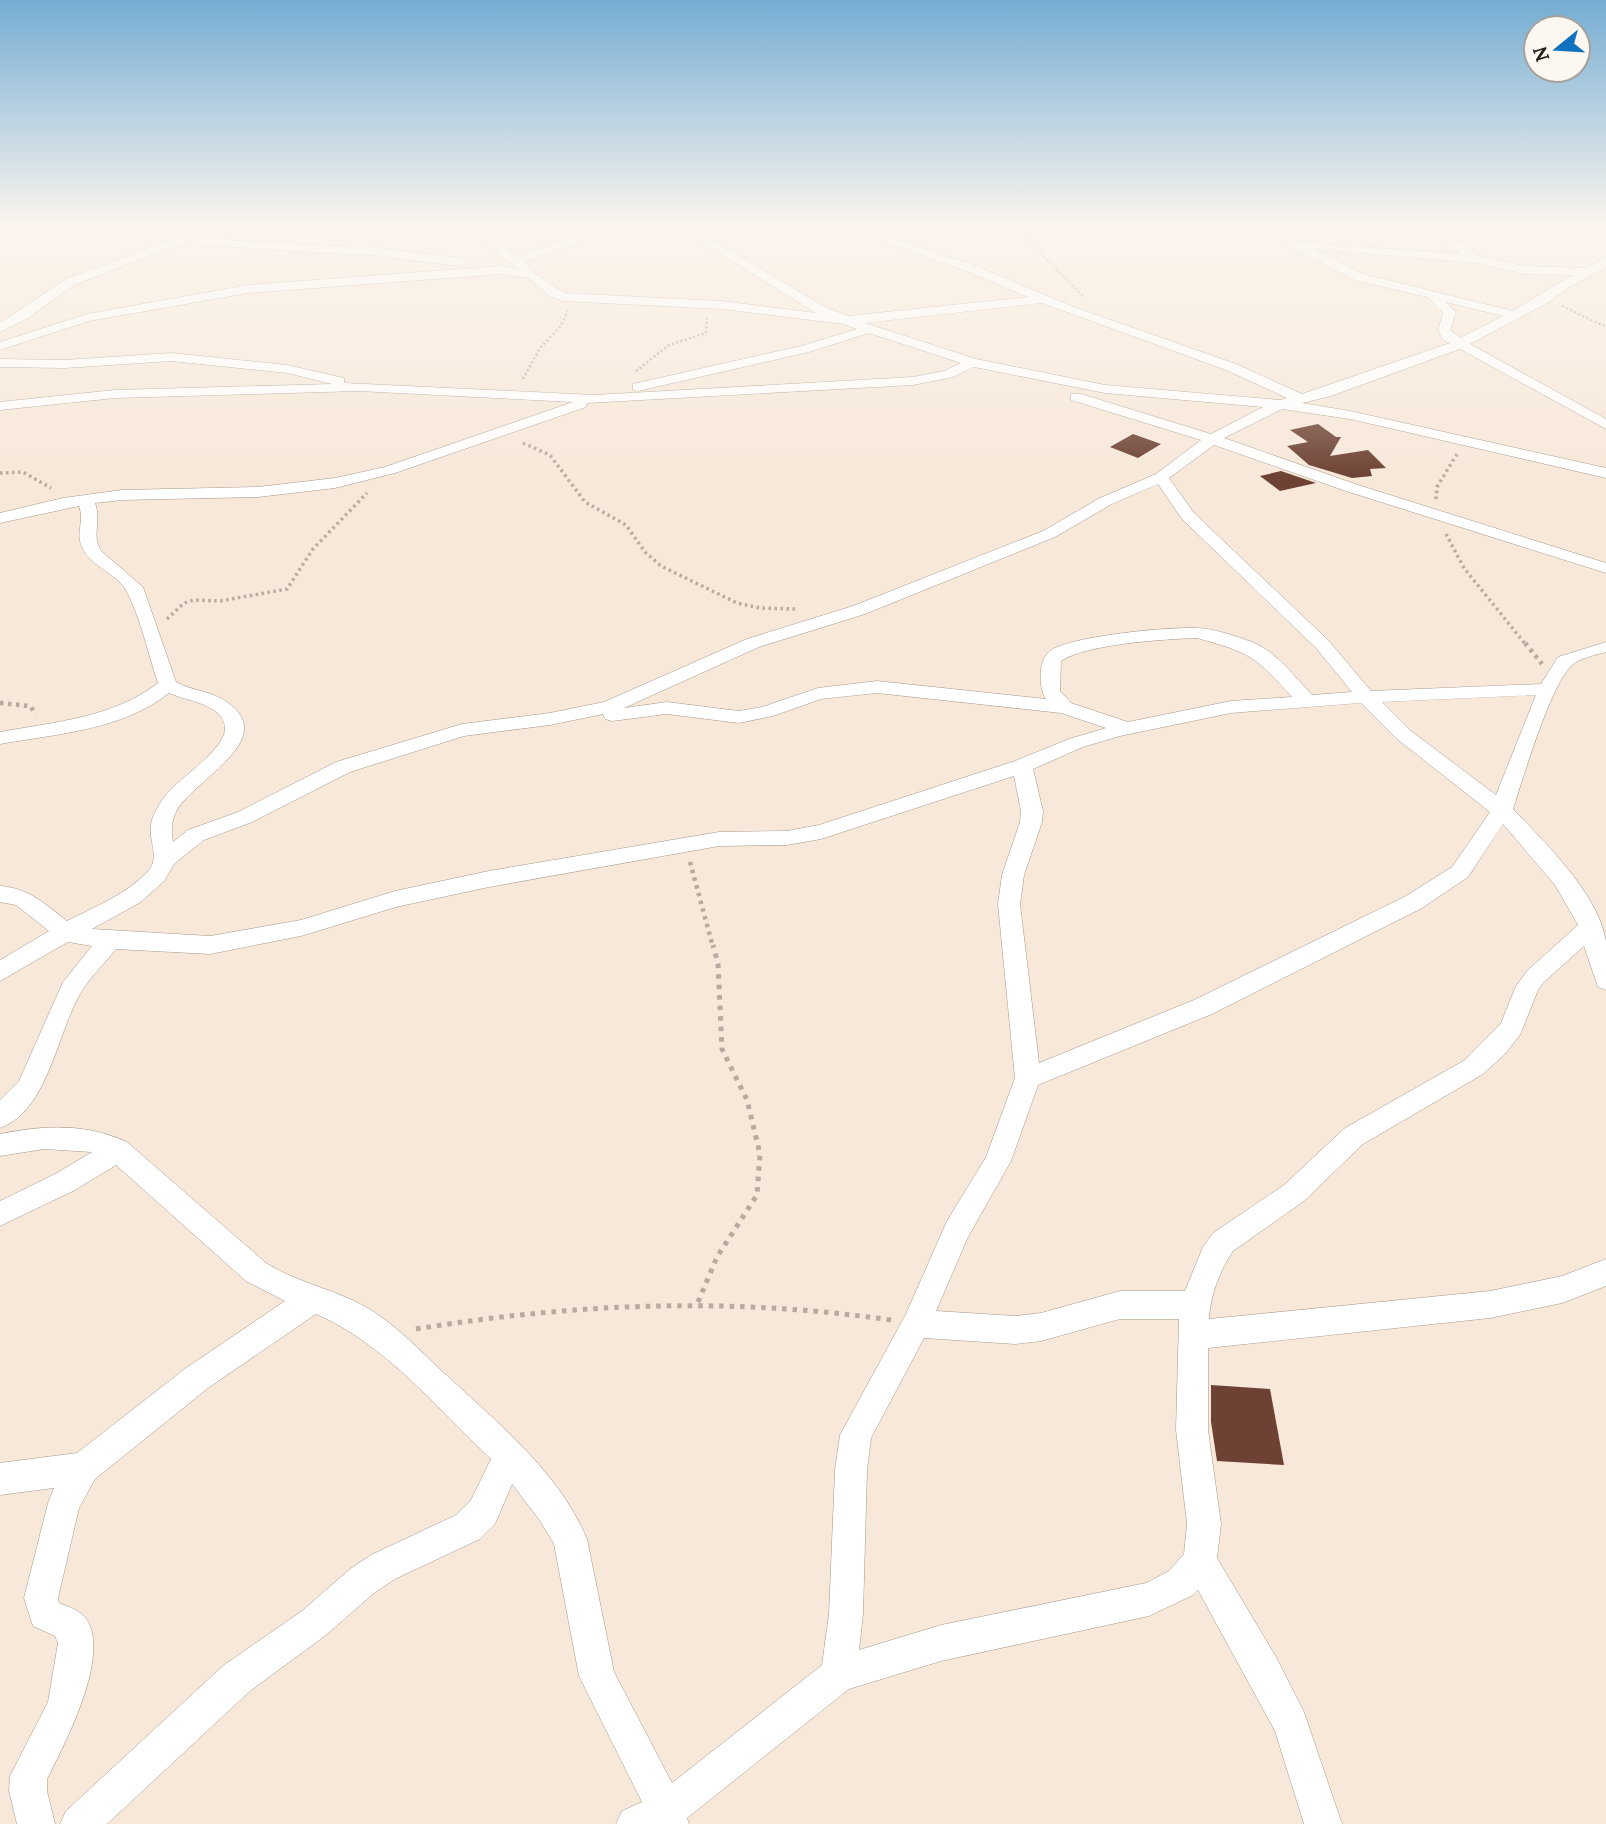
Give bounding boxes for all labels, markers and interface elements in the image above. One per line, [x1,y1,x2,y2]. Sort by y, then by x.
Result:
north arrow [1522,14,1592,84]
text: N [1527,43,1555,65]

